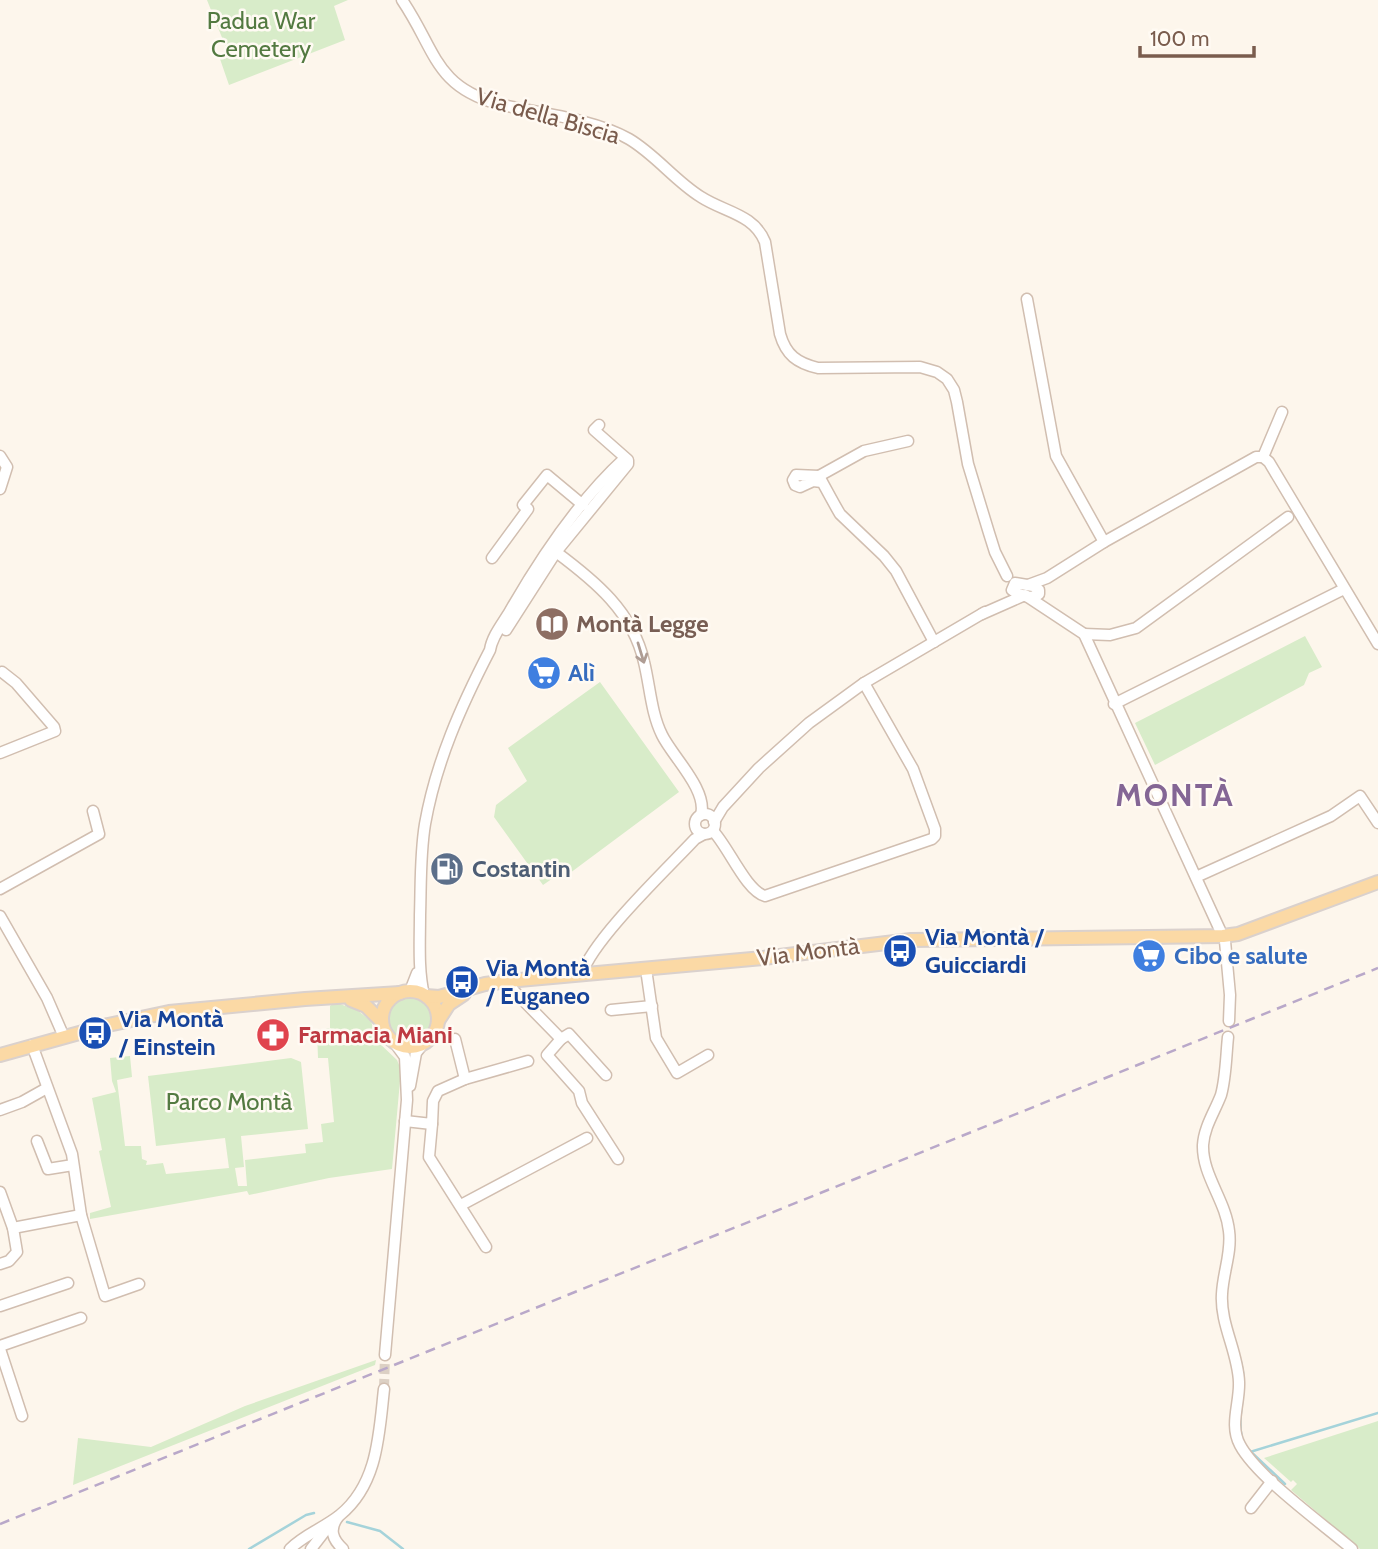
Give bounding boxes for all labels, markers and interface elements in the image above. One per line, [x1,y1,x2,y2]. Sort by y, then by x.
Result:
park label: Padua War Cemetery [207,6,316,63]
scale bar [1140,14,1254,58]
text: 100 m [1150,26,1209,51]
street label: Via della Biscia [473,81,624,150]
library icon: Montà Legge [533,605,571,643]
place label: Montà Legge [576,609,709,638]
one-way arrow [636,642,649,664]
supermarket icon: Alì [525,654,563,692]
place label: Alì [568,658,595,687]
district label: MONTÀ [1115,775,1235,814]
fuel station icon: Costantin [428,850,466,888]
place label: Costantin [472,854,571,883]
place label: Via Montà / Guicciardi [925,922,1045,979]
street label: Via Montà [755,931,861,972]
bus stop icon: Via Montà / Guicciardi [881,932,919,970]
supermarket icon: Cibo e salute [1130,937,1168,975]
place label: Cibo e salute [1174,941,1308,970]
place label: Via Montà / Euganeo [485,953,591,1010]
bus stop icon: Via Montà / Euganeo [443,963,481,1001]
place label: Via Montà / Einstein [118,1004,224,1061]
bus stop icon: Via Montà / Einstein [76,1014,114,1052]
pharmacy icon: Farmacia Miani [254,1016,292,1054]
place label: Farmacia Miani [298,1020,453,1049]
park label: Parco Montà [166,1087,293,1116]

